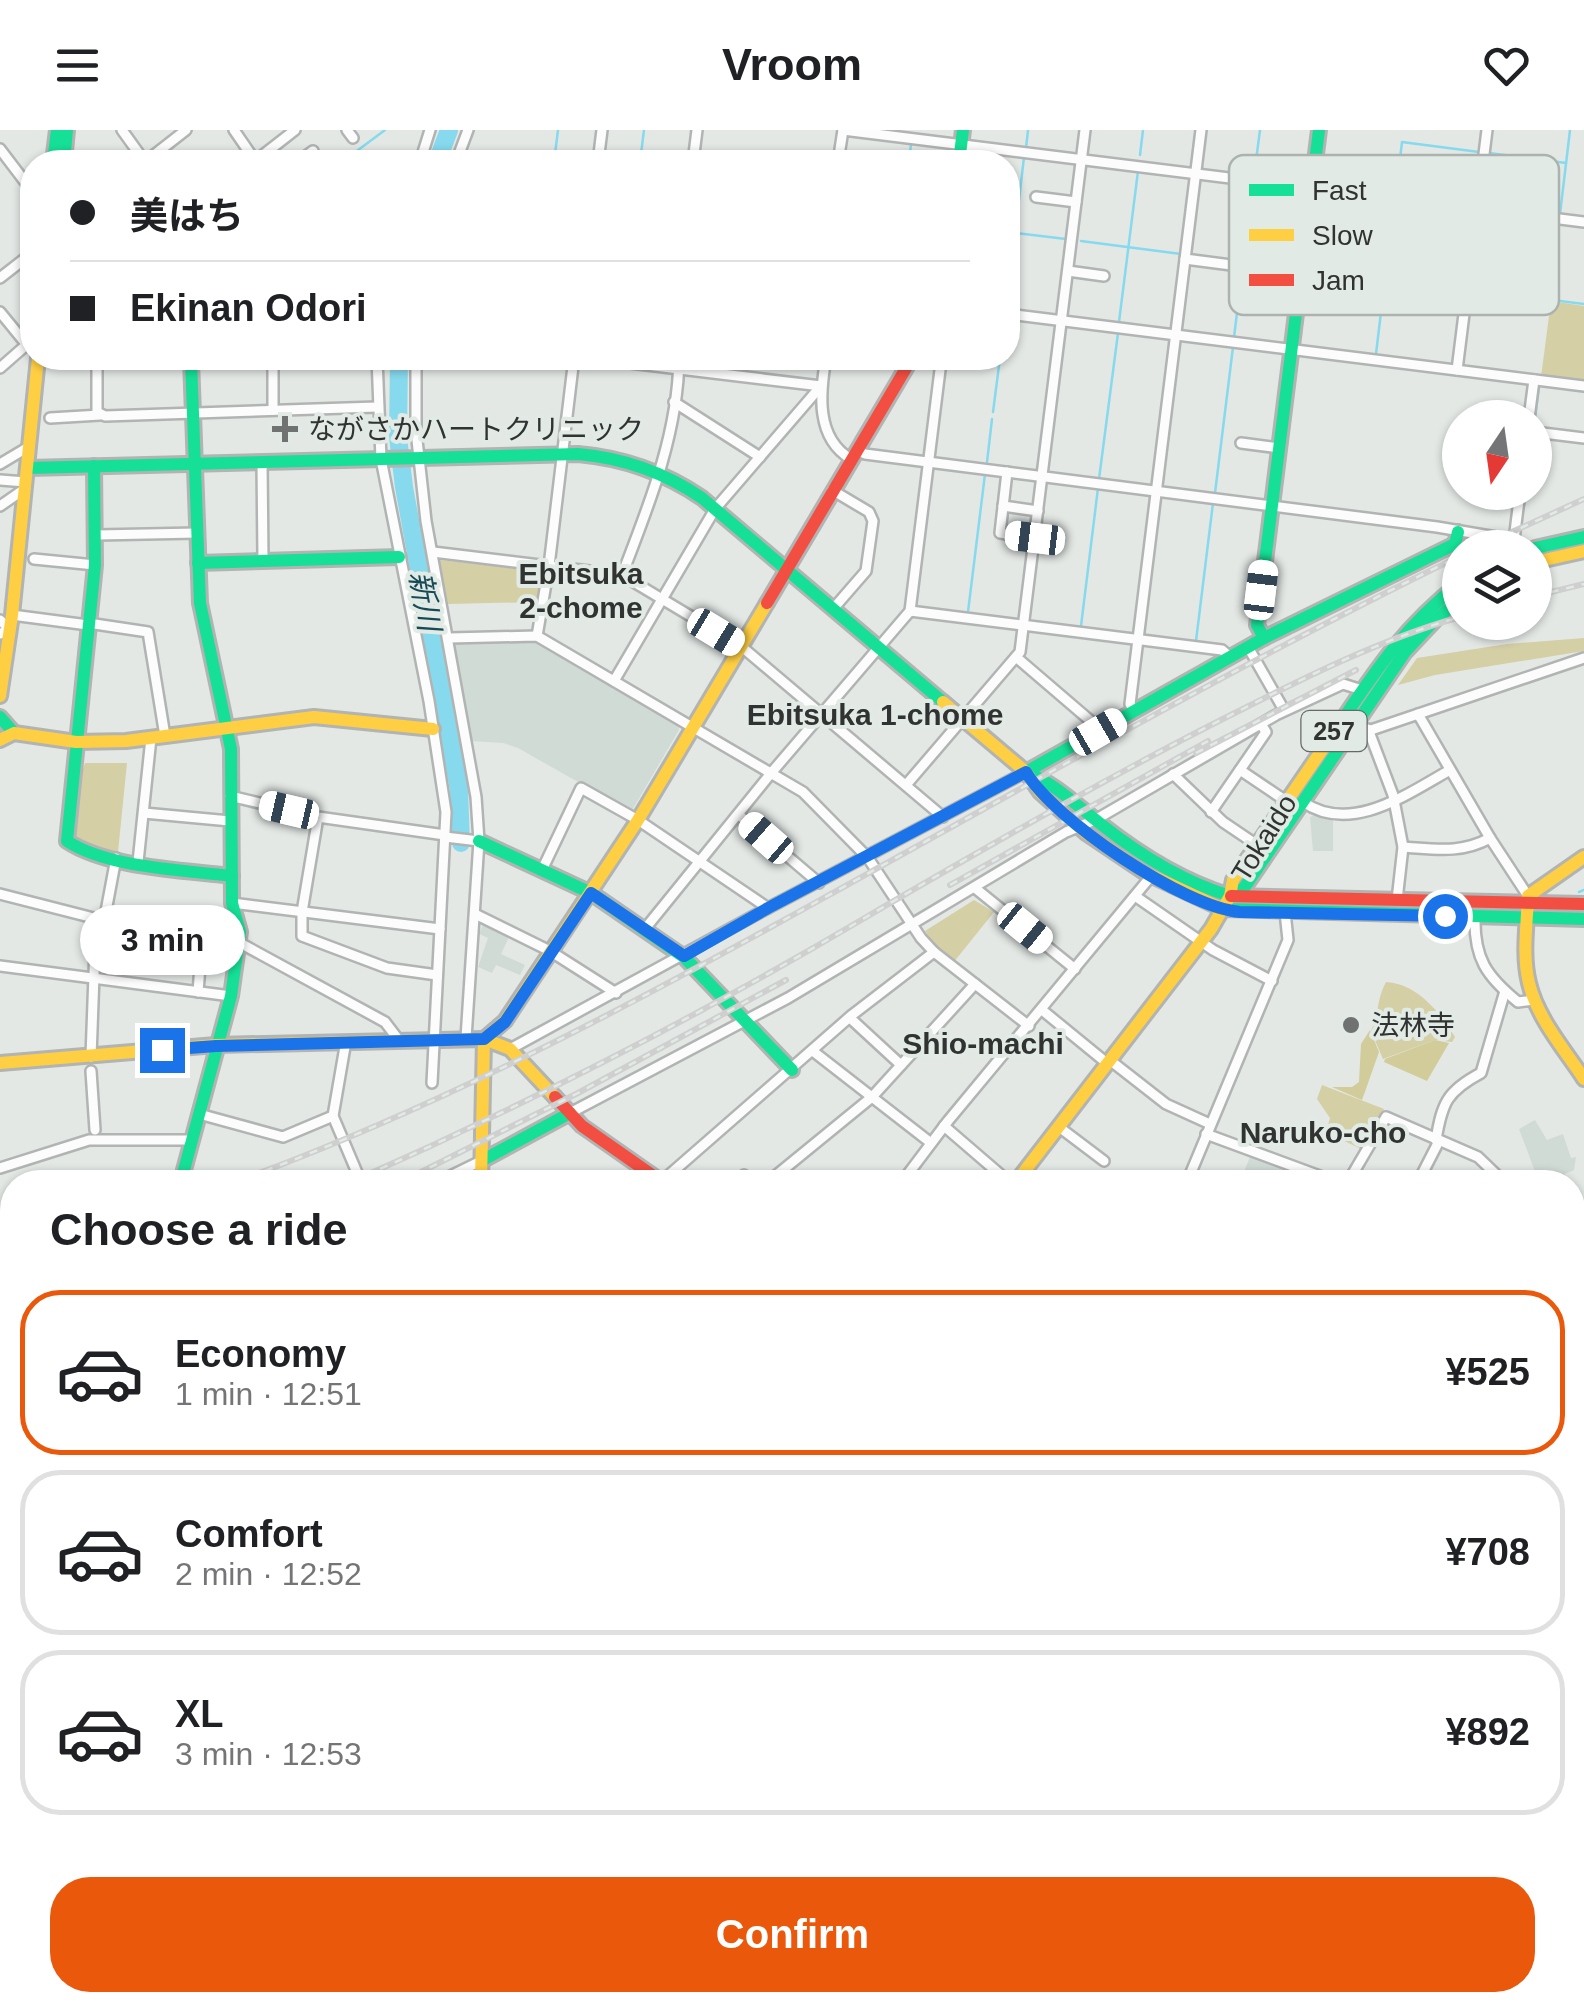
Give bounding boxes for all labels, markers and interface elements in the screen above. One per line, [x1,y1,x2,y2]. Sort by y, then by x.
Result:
icon: menu [50,38,105,93]
icon: heart [1479,38,1534,93]
text: Vroom [722,39,862,90]
legend [1229,155,1559,315]
text: Fast [1312,175,1367,206]
text: 美はち [130,195,244,237]
text: Slow [1312,220,1373,251]
text: Jam [1312,265,1365,296]
text: Ekinan Odori [130,287,366,329]
north arrow [1442,400,1552,510]
map controls [1442,400,1552,640]
place label: ながさかハートクリニック [308,414,644,445]
marker: ながさかハートクリニック [272,416,298,442]
car [1003,519,1067,557]
button: layers [1442,530,1552,640]
district label: Ebitsuka 2-chome [518,557,644,624]
car [1242,558,1280,622]
water label: 新川 [404,569,447,636]
car [683,604,749,660]
district label: Ebitsuka 1-chome [747,698,1003,731]
car [1065,704,1131,760]
road number: 257 [1302,711,1366,751]
car [256,789,322,831]
street label: Tokaido [1225,789,1303,887]
car [734,807,798,869]
route start [1423,894,1468,939]
car [992,897,1058,959]
callout: 3 min [80,905,244,975]
text: 3 min [121,922,204,958]
place label: 法林寺 [1371,1010,1455,1041]
marker: 法林寺 [1340,1014,1362,1036]
district label: Shio-machi [902,1027,1064,1060]
route end [140,1028,185,1073]
district label: Naruko-cho [1240,1116,1406,1149]
text: Choose a ride [50,1204,348,1255]
icon: car [55,1328,145,1418]
text: Economy [175,1333,346,1375]
text: ¥525 [1445,1351,1530,1393]
text: 1 min · 12:51 [175,1376,362,1412]
icon: car [55,1508,145,1598]
text: Comfort [175,1513,323,1555]
text: ¥708 [1445,1531,1530,1573]
text: 2 min · 12:52 [175,1556,362,1592]
icon: car [55,1688,145,1778]
text: XL [175,1693,224,1735]
text: ¥892 [1445,1711,1530,1753]
text: 3 min · 12:53 [175,1736,362,1772]
button: Confirm [50,1877,1535,1992]

